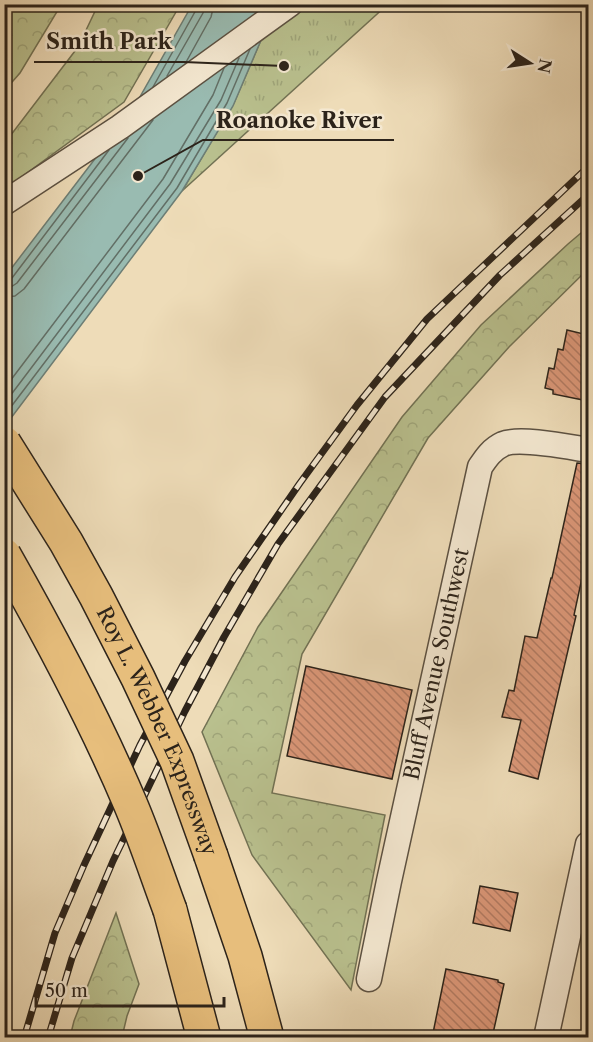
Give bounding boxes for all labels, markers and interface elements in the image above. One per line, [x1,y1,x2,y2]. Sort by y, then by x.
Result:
callout: Smith Park [34,22,184,62]
text: Smith Park [46,28,172,55]
north arrow [500,33,560,93]
text: N [533,57,556,75]
callout: Roanoke River [203,100,394,140]
text: Roanoke River [216,107,383,134]
street label: Bluff Avenue Southwest [399,545,474,782]
street label: Roy L. Webber Expressway [92,602,223,859]
scale bar [36,970,224,1008]
text: 50 m [45,980,88,1002]

